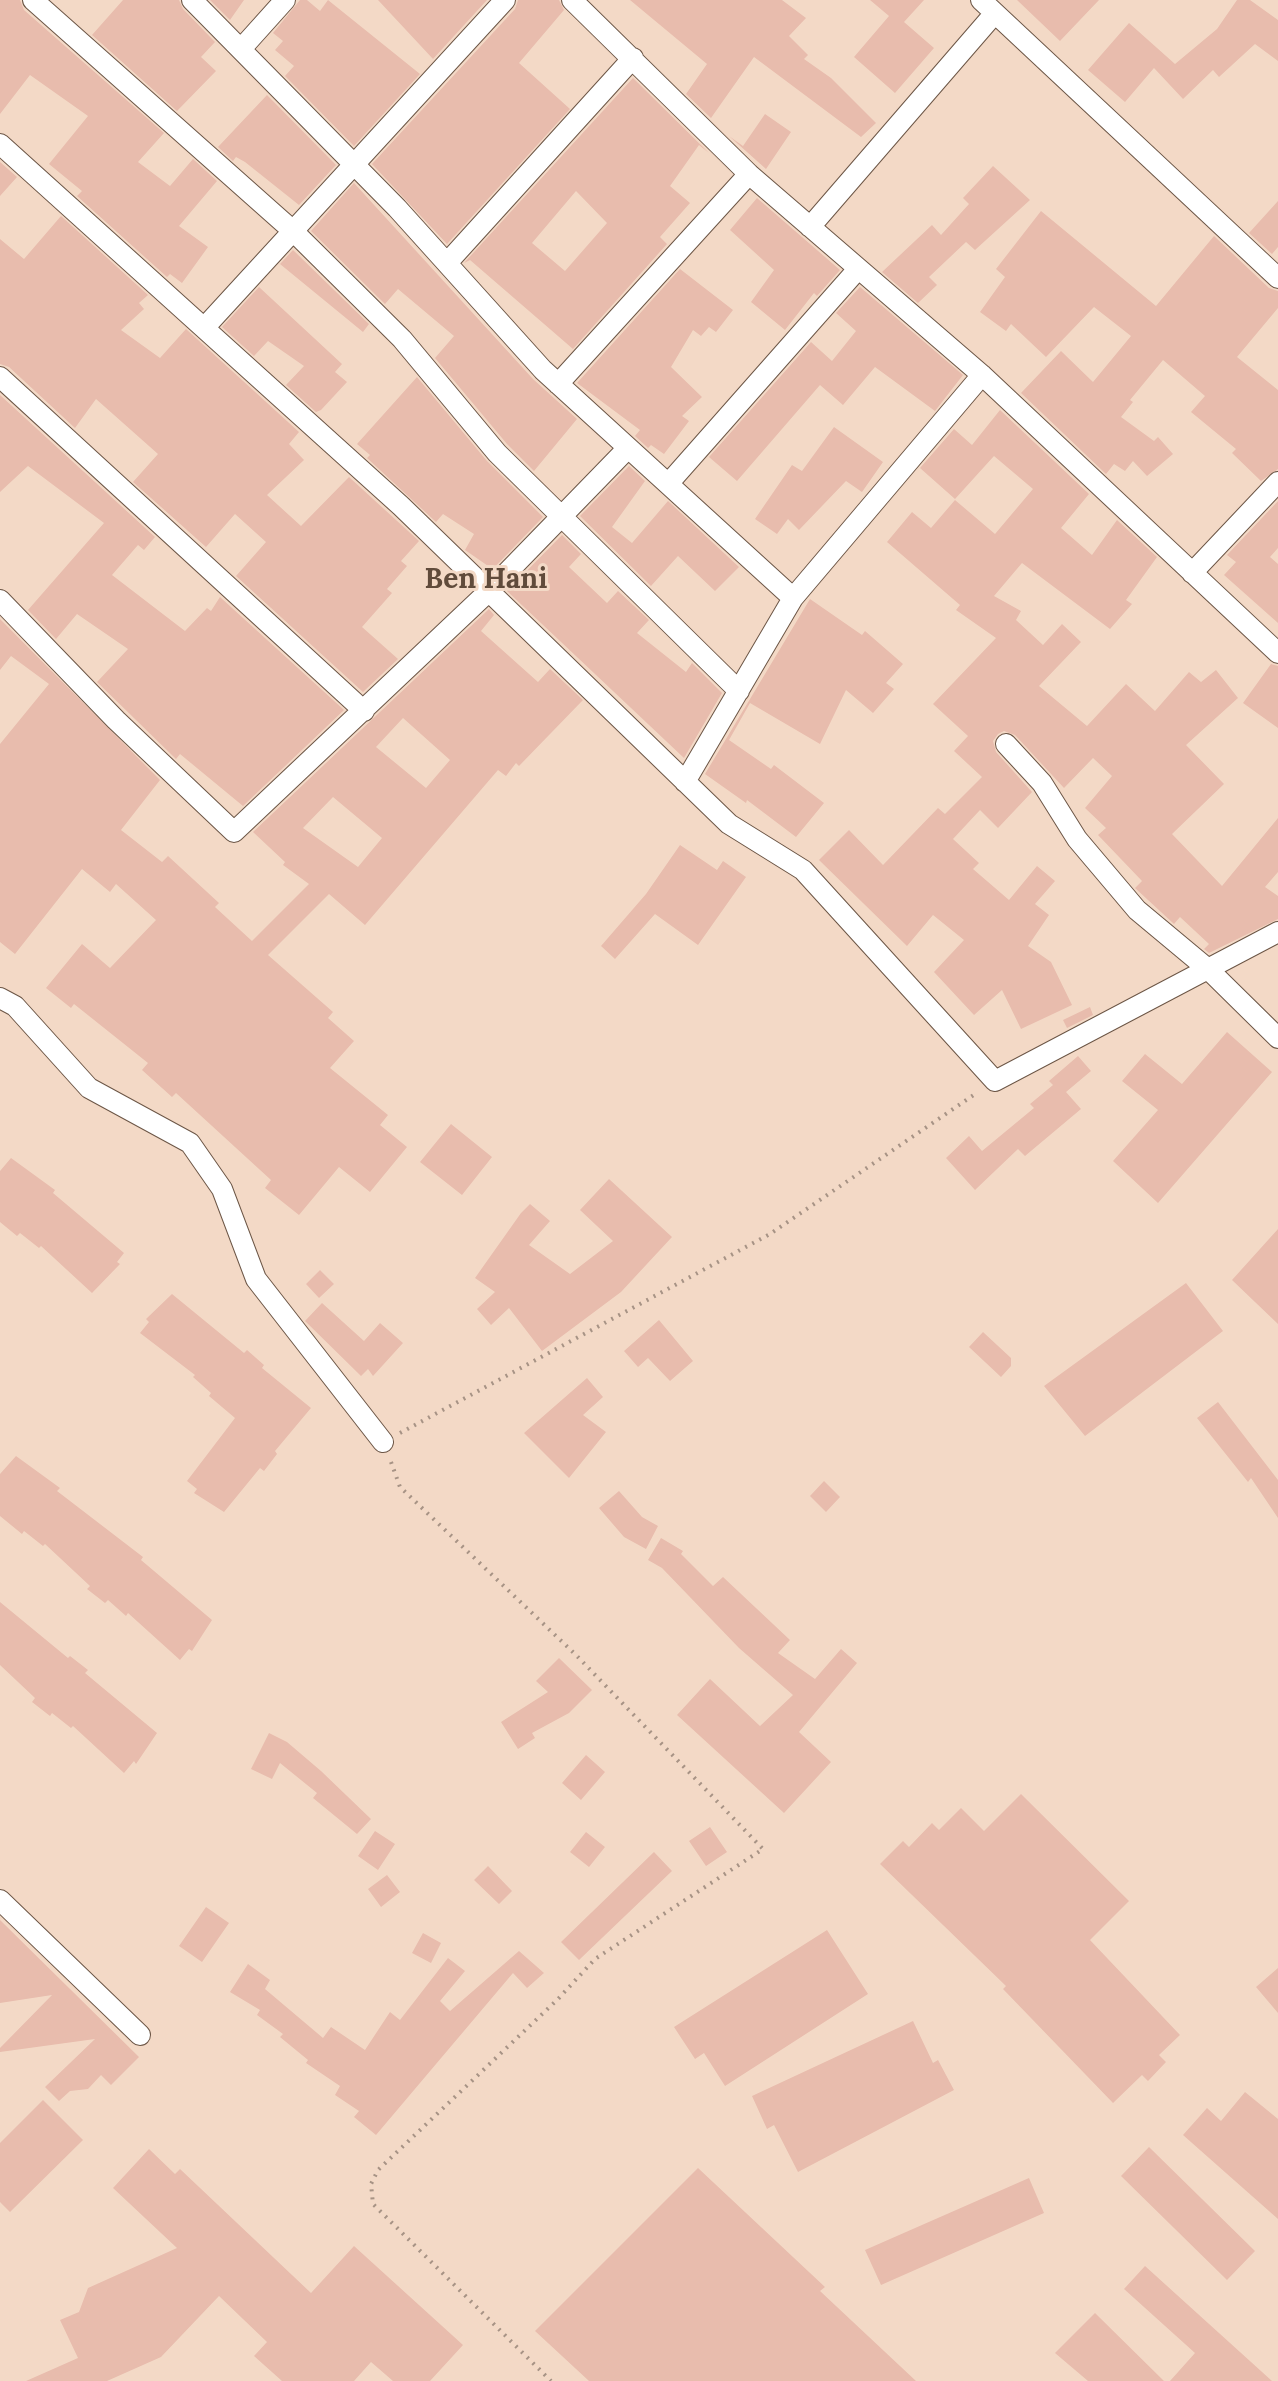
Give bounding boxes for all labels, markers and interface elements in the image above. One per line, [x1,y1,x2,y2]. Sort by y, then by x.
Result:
district label: Ben Hani [425,563,547,597]

